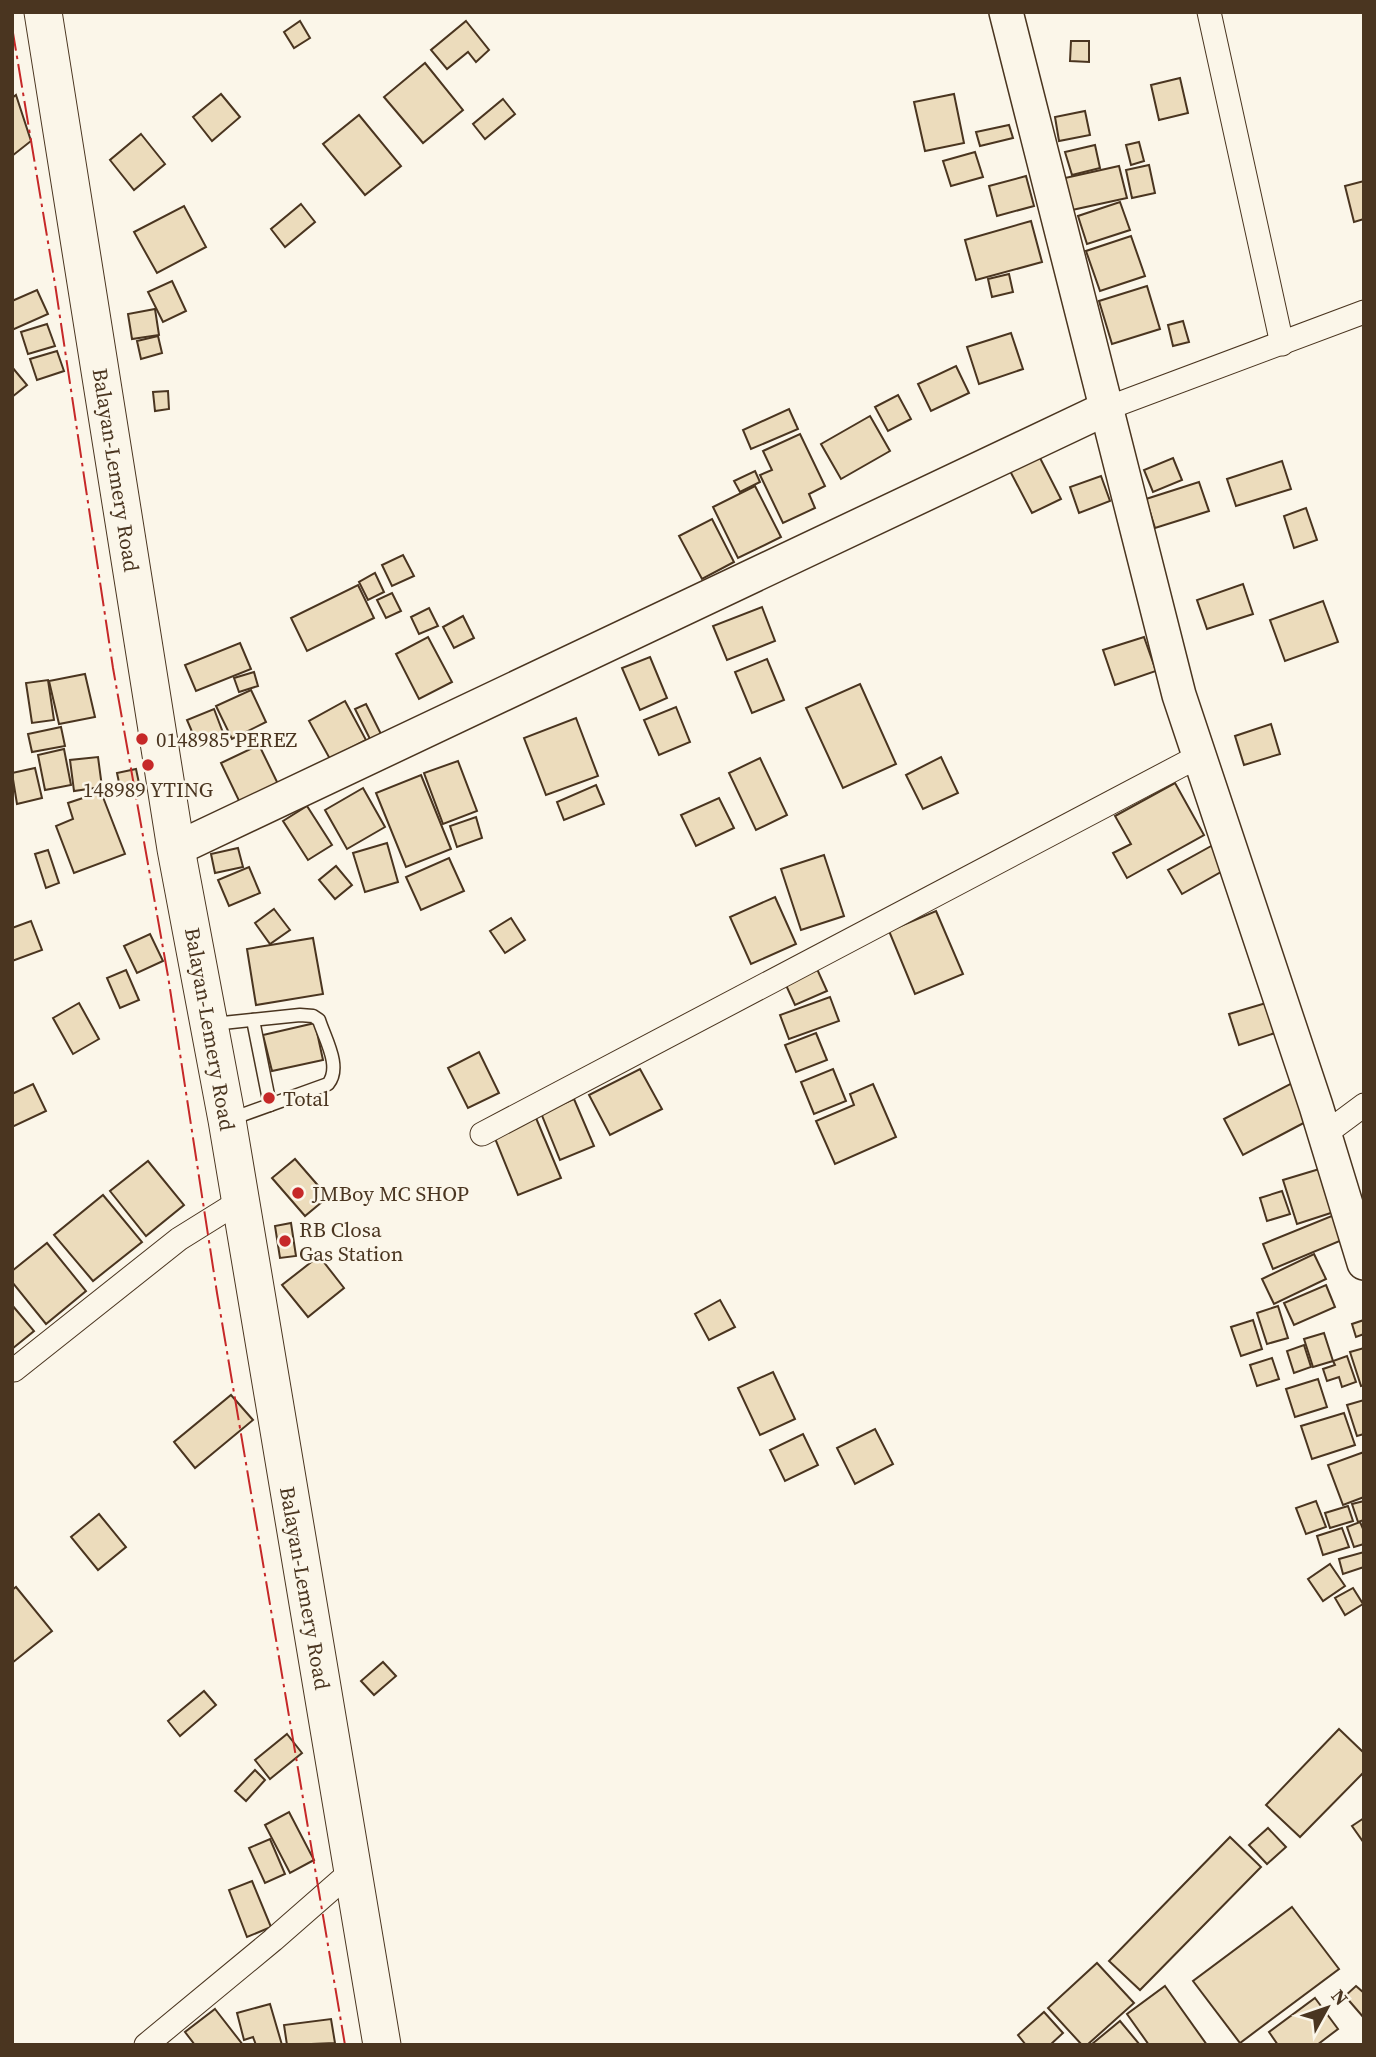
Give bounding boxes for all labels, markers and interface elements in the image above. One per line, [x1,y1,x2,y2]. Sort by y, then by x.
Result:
street label: Balayan-Lemery Road [86,366,146,574]
place label: 0148985 PEREZ [156,725,298,754]
marker: 0148985 PEREZ [134,731,150,747]
marker: 148989 YTING [140,757,156,773]
place label: 148989 YTING [83,775,213,804]
street label: Balayan-Lemery Road [178,925,242,1133]
place label: Total [283,1084,329,1113]
marker: Total [261,1090,277,1106]
place label: JMBoy MC SHOP [311,1179,469,1208]
marker: JMBoy MC SHOP [290,1185,306,1201]
place label: RB Closa Gas Station [299,1215,404,1268]
marker: RB Closa Gas Station [277,1233,293,1249]
street label: Balayan-Lemery Road [273,1484,337,1692]
north arrow [1292,1973,1362,2043]
text: N [1326,1983,1355,2011]

